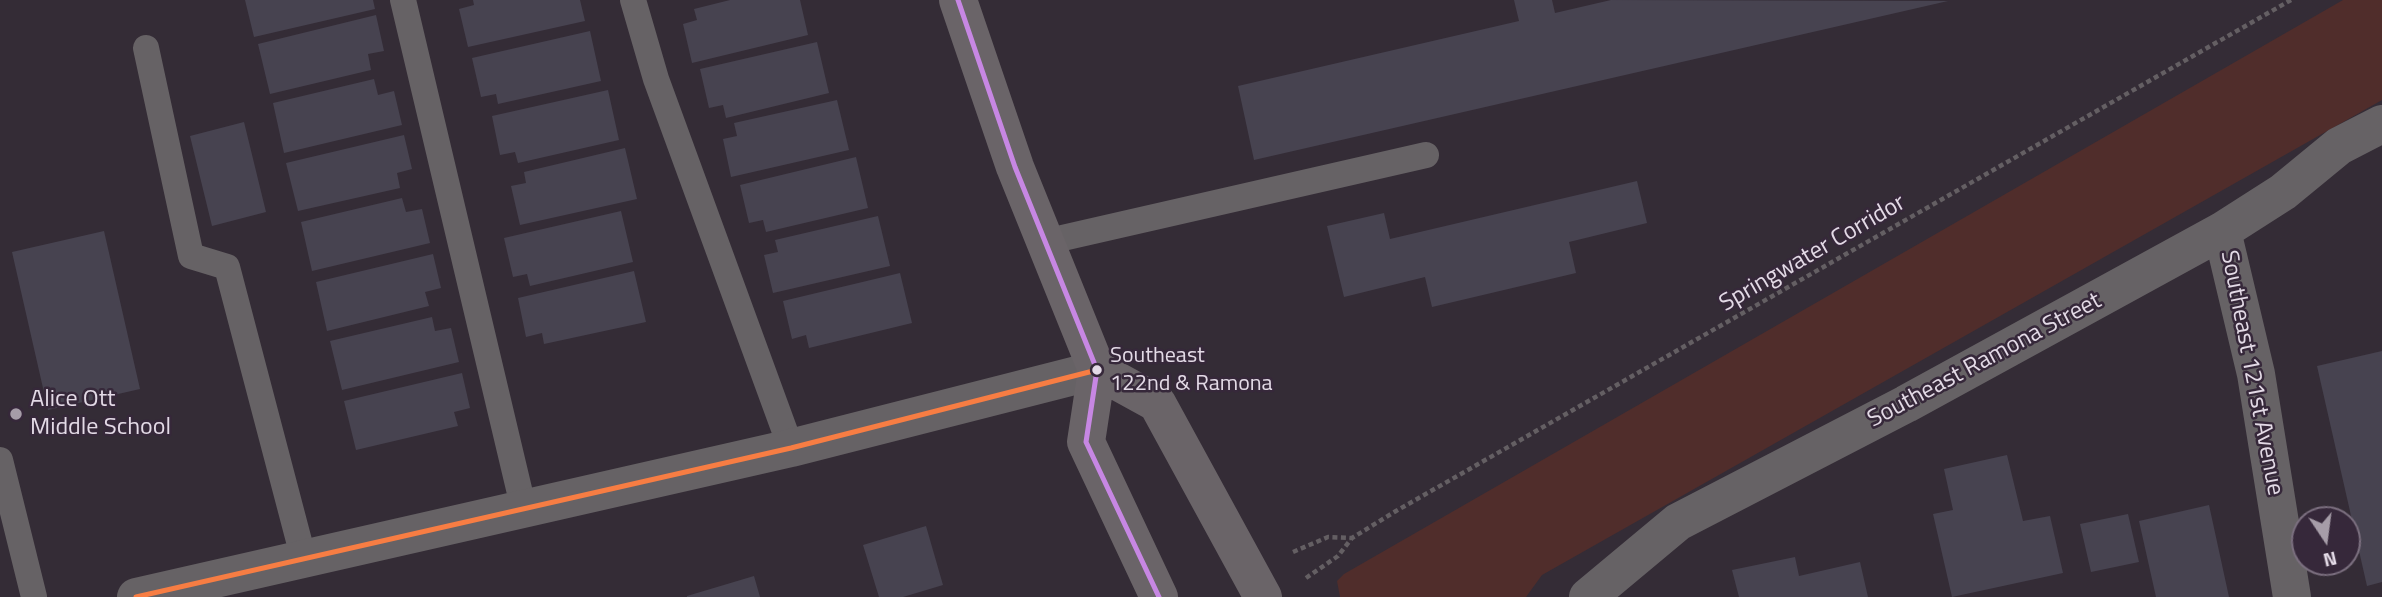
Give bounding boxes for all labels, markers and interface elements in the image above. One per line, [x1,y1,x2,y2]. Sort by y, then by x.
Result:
street label: Springwater Corridor [1715,189,1911,319]
street label: Southeast 121st Avenue [2213,248,2289,498]
street label: Southeast Ramona Street [1863,287,2107,435]
place label: Southeast 122nd & Ramona [1110,344,1273,396]
marker: Southeast 122nd & Ramona [1090,363,1104,377]
place label: Alice Ott Middle School [30,386,171,442]
marker: Alice Ott Middle School [8,406,24,422]
north arrow [2291,506,2361,576]
text: N [2321,544,2340,576]

